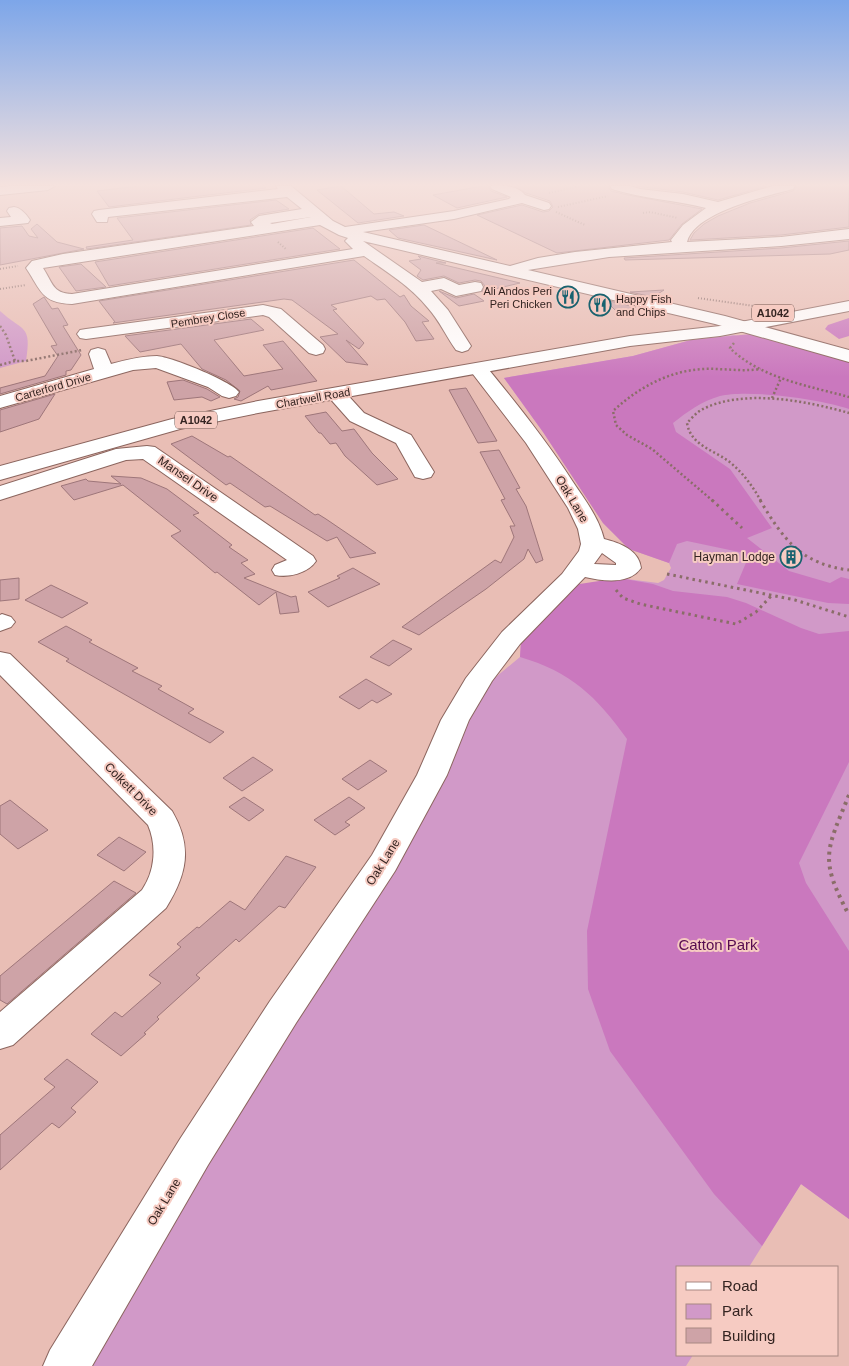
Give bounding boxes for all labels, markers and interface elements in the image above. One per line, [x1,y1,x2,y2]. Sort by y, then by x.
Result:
place label: Ali Andos Peri Peri Chicken [484,285,552,310]
restaurant icon: Ali Andos Peri Peri Chicken [556,285,580,309]
restaurant icon: Happy Fish and Chips [588,293,612,317]
place label: Happy Fish and Chips [616,293,672,318]
road number: A1042 [752,304,794,322]
street label: Pembrey Close [170,306,246,330]
street label: Carterford Drive [14,370,92,404]
street label: Chartwell Road [275,386,351,410]
road number: A1042 [175,412,217,428]
street label: Mansel Drive [155,453,221,505]
street label: Oak Lane [553,473,592,525]
building icon: Hayman Lodge [779,545,803,569]
place label: Hayman Lodge [694,550,775,564]
street label: Colkett Drive [102,760,160,818]
street label: Oak Lane [363,836,403,888]
park label: Catton Park [678,936,758,953]
street label: Oak Lane [145,1176,184,1228]
legend [676,1266,839,1356]
text: Road [722,1277,758,1294]
text: Park [722,1302,753,1319]
text: Building [722,1327,775,1344]

